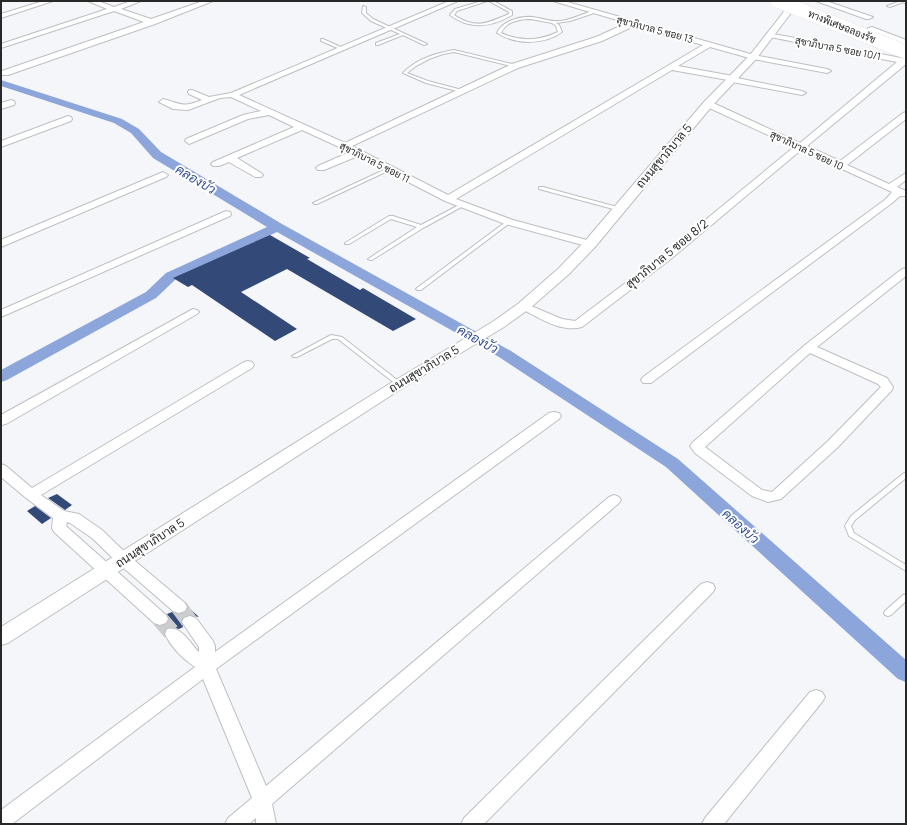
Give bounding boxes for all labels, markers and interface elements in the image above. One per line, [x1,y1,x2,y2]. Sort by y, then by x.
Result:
street label: ทางพิเศษฉลองรัช [806,6,878,46]
street label: สุขาภิบาล 5 ซอย 13 [615,12,695,47]
street label: สุขาภิบาล 5 ซอย 10/1 [794,33,882,64]
street label: ถนนสุขาภิบาล 5 [632,120,696,192]
street label: สุขาภิบาล 5 ซอย 10 [768,127,846,174]
street label: สุขาภิบาล 5 ซอย 11 [337,138,413,187]
water label: คลองบัว [173,160,220,198]
street label: สุขาภิบาล 5 ซอย 8/2 [622,215,712,293]
water label: คลองบัว [454,320,502,358]
street label: ถนนสุขาภิบาล 5 [385,341,463,397]
water label: คลองบัว [719,505,764,548]
street label: ถนนสุขาภิบาล 5 [112,514,188,572]

